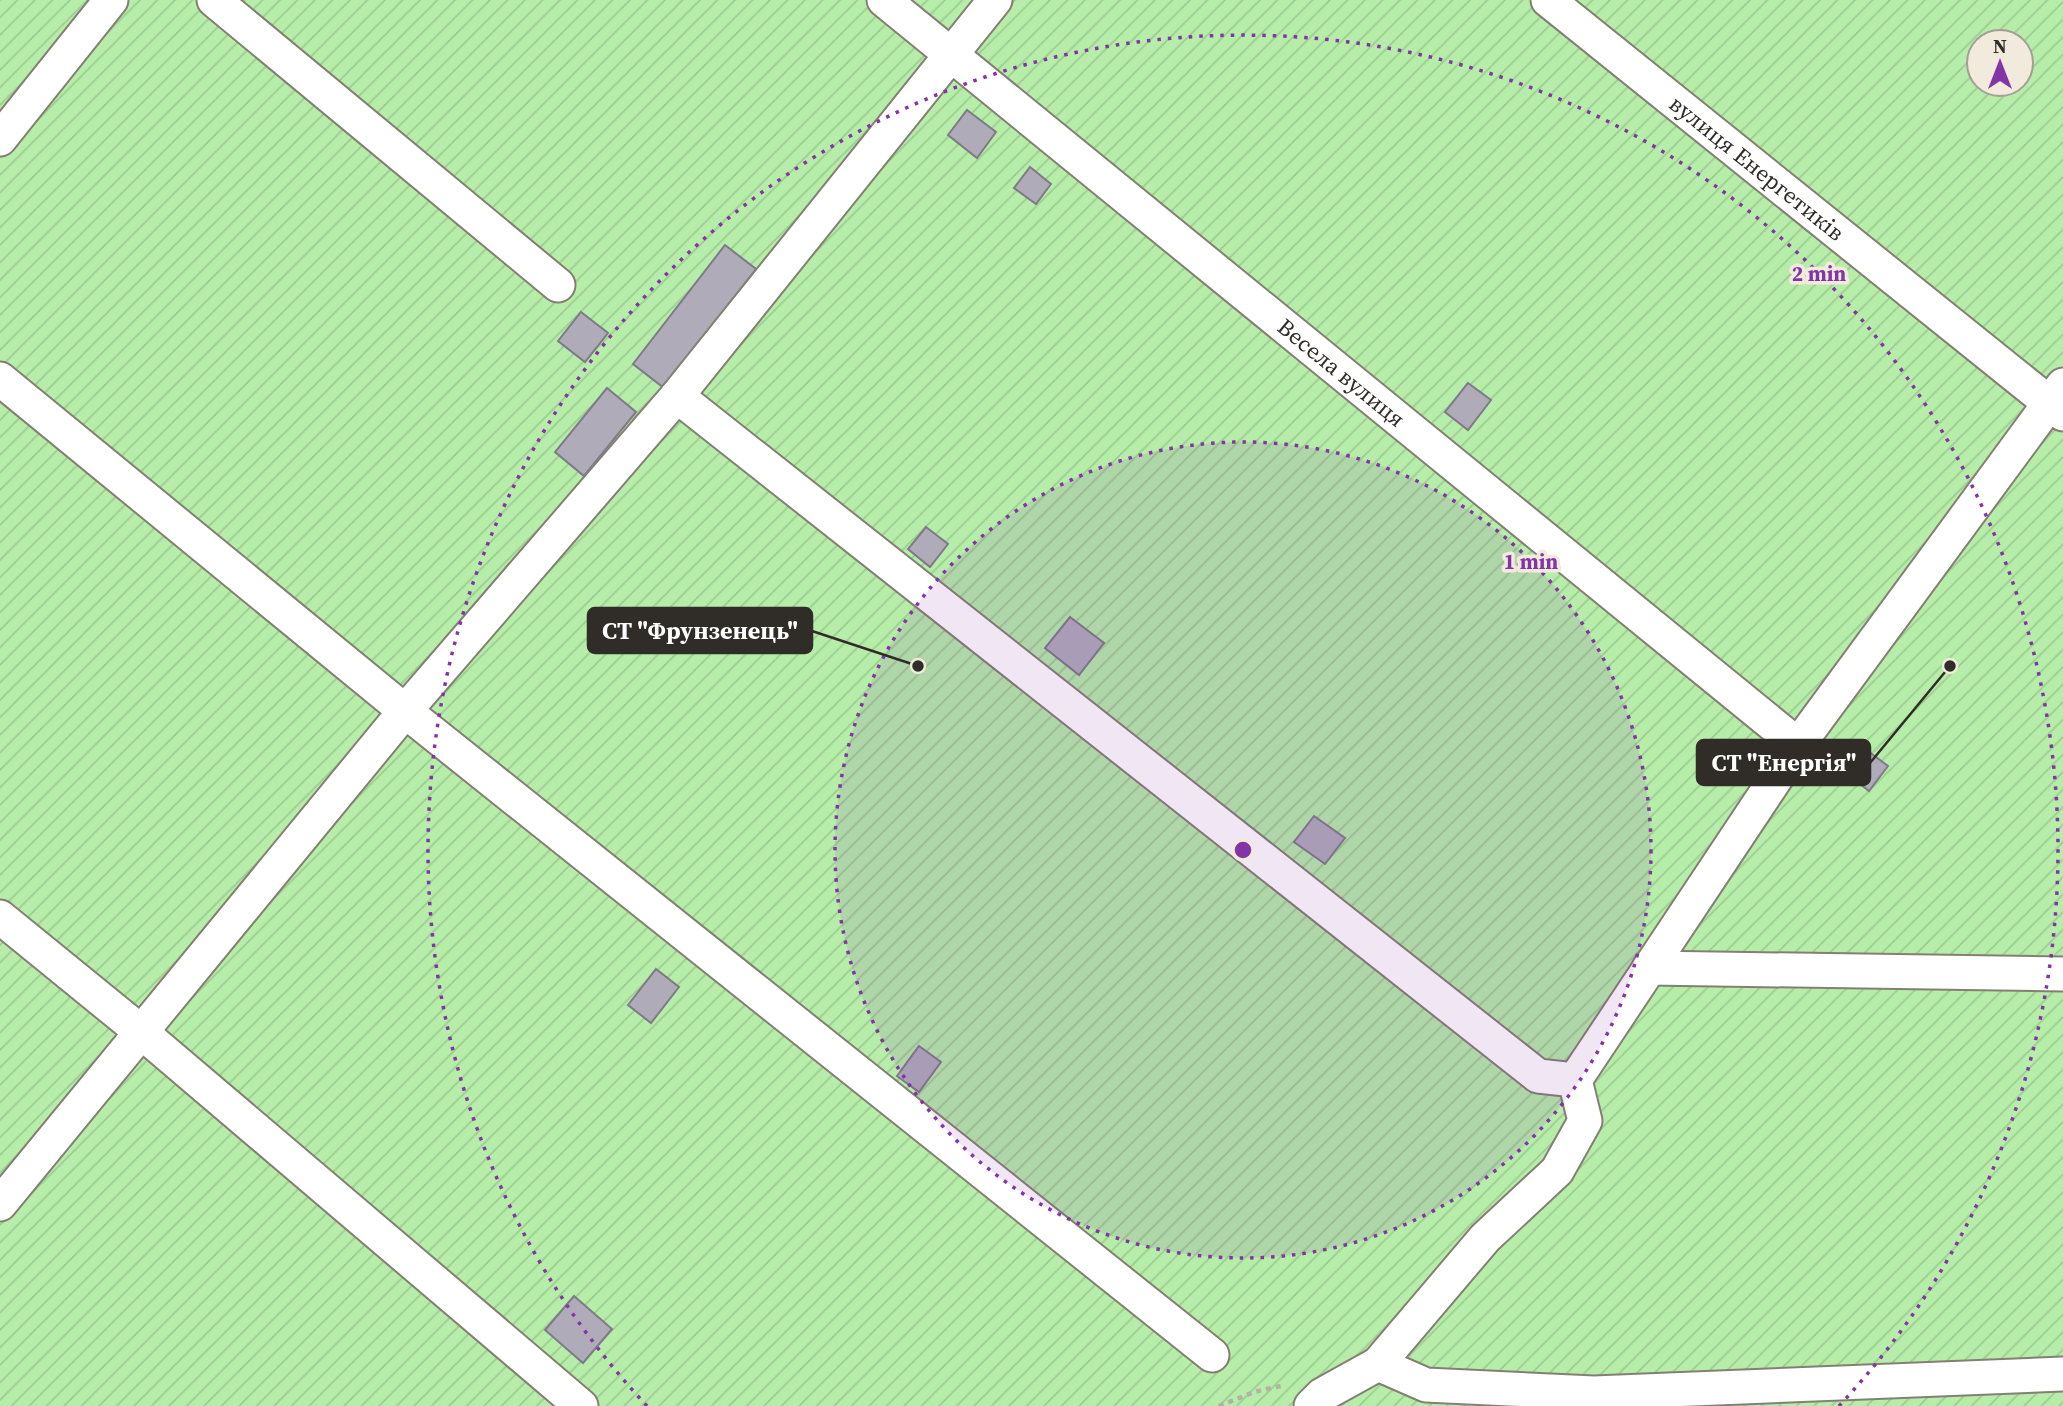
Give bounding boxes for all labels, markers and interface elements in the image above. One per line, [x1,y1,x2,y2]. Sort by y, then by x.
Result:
north arrow [1965,28,2035,98]
text: N [1993,33,2007,59]
street label: вулиця Енергетиків [1663,88,1851,248]
text: 2 min [1792,259,1846,288]
street label: Весела вулиця [1271,311,1412,435]
text: 1 min [1504,547,1558,576]
callout: СТ "Фрунзенець" [588,608,812,653]
text: СТ "Фрунзенець" [602,614,798,647]
callout: СТ "Енергія" [1697,740,1870,785]
text: СТ "Енергія" [1712,746,1856,779]
centre of rings [1231,838,1255,862]

